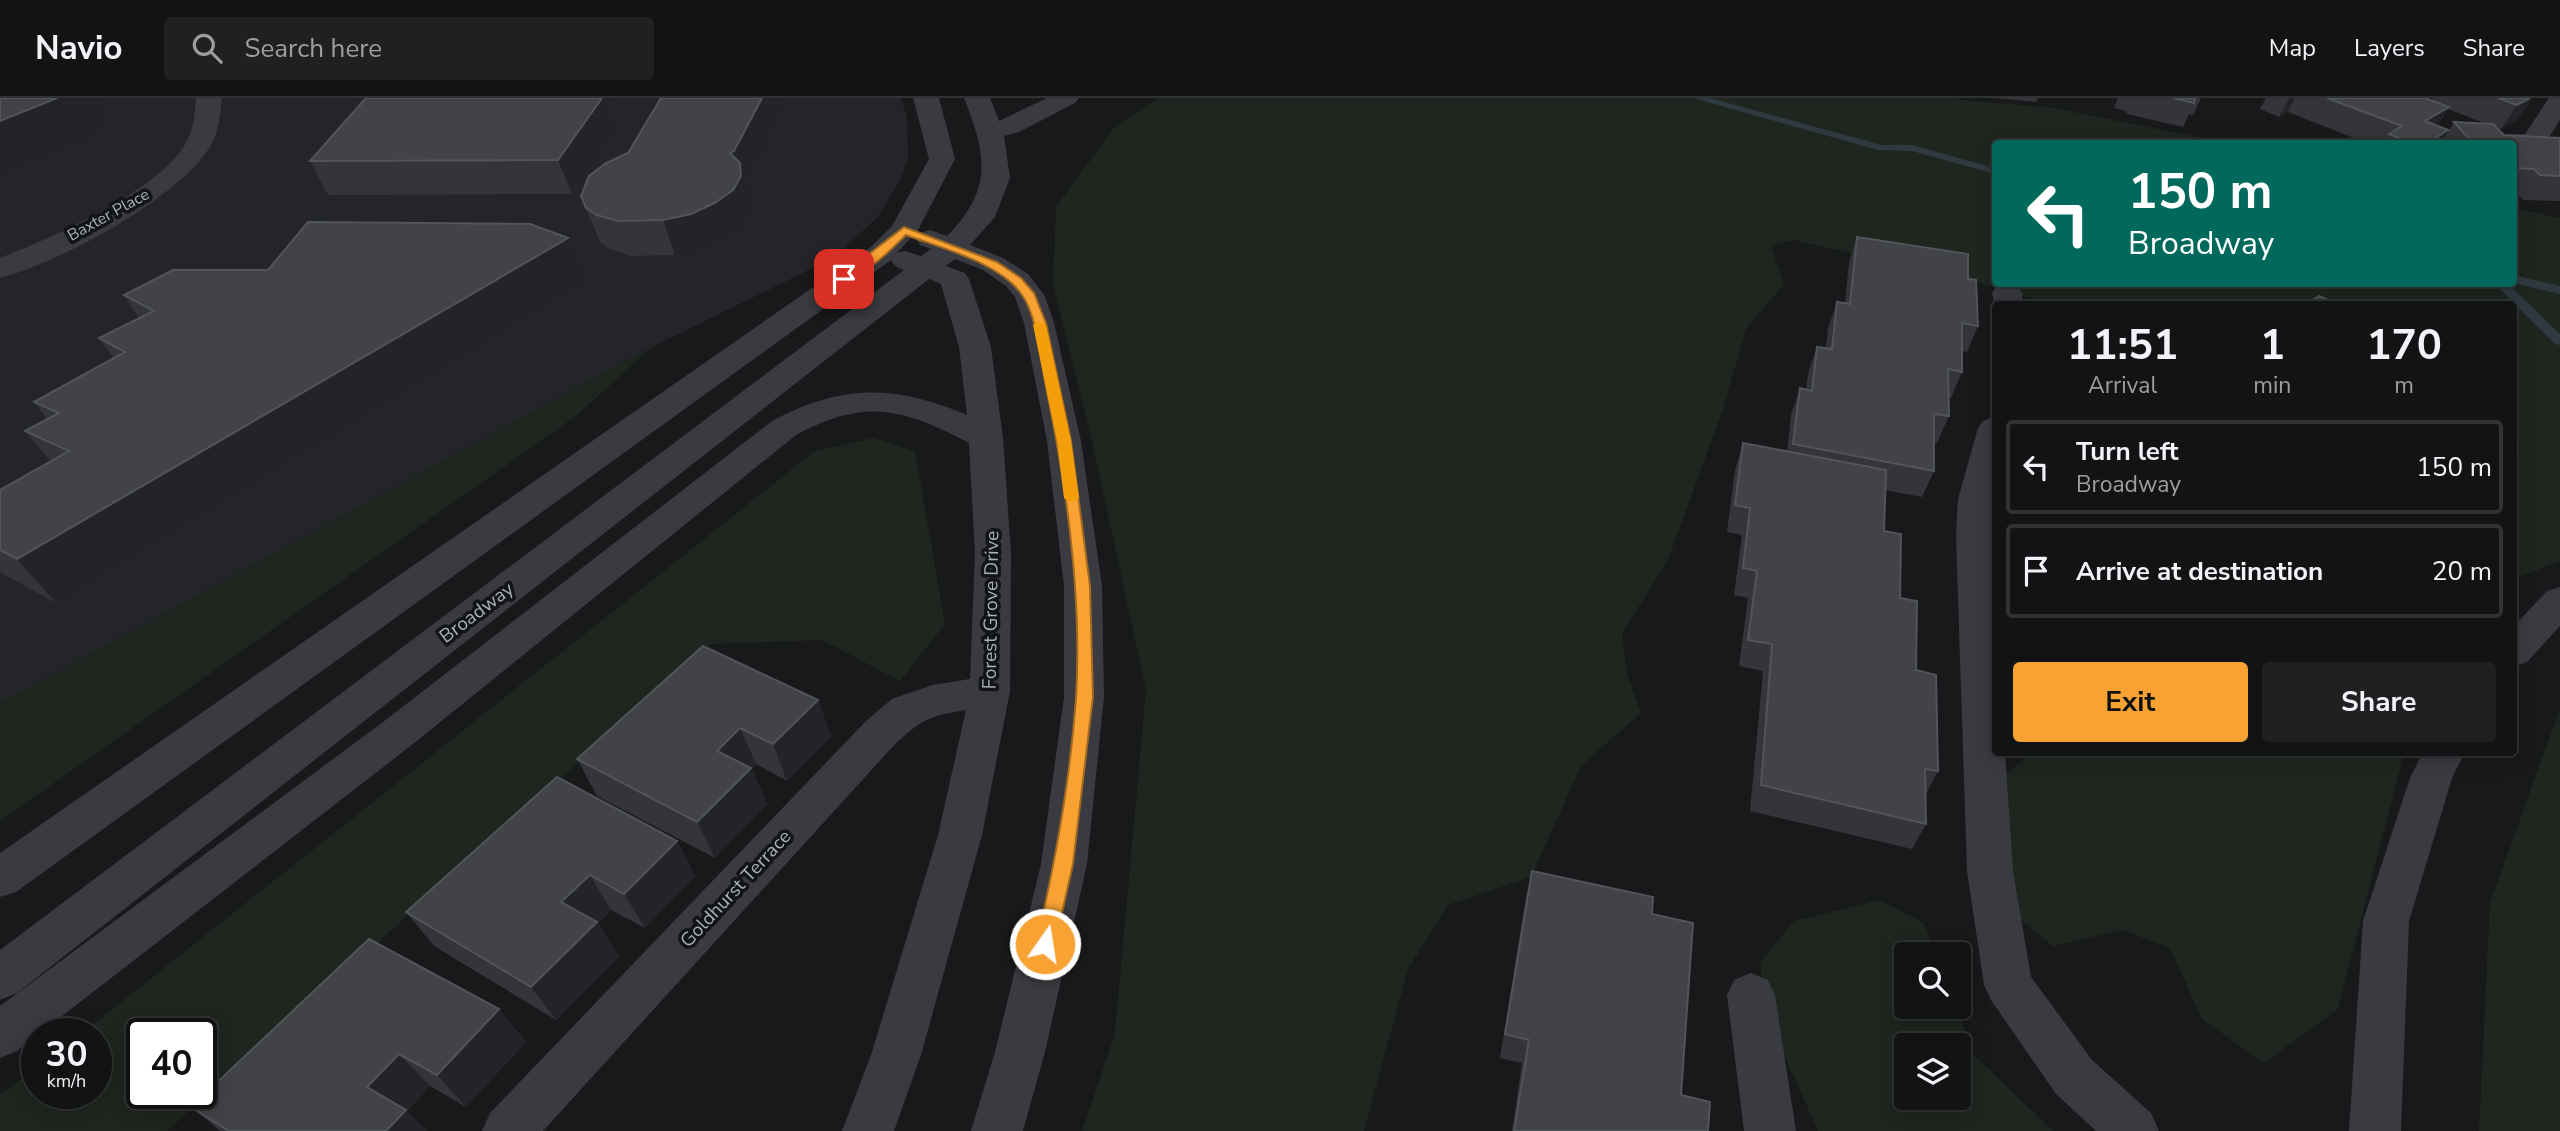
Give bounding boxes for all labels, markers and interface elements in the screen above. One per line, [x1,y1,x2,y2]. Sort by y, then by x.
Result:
search box [164,17,654,80]
text: Navio [35,26,122,71]
icon: search [188,29,226,67]
text: Search here [244,31,382,66]
text: Map [2269,32,2316,64]
text: Layers [2354,32,2425,64]
text: Share [2463,32,2525,64]
text: 150 m [2128,158,2272,225]
icon: left [2013,168,2104,259]
street label: Baxter Place [63,183,153,246]
text: Broadway [2128,222,2274,265]
pin [814,249,874,309]
icon: arrive [825,260,863,298]
text: 11:51 [2067,317,2178,374]
text: 1 [2260,317,2285,374]
text: 170 [2366,317,2442,374]
text: Arrival [2088,370,2157,401]
text: min [2253,370,2291,401]
text: m [2394,370,2414,401]
text: Turn left [2076,434,2179,469]
icon: left [2017,448,2055,486]
text: 150 m [2416,450,2492,485]
text: Broadway [2076,469,2181,500]
street label: Forest Grove Drive [977,531,1005,690]
icon: arrive [2017,552,2055,590]
text: Arrive at destination [2076,554,2323,589]
text: 20 m [2432,554,2492,589]
street label: Broadway [434,576,519,649]
button: Exit [2013,662,2248,742]
button: Share [2262,662,2496,742]
street label: Goldhurst Terrace [674,824,797,953]
position arrow [1008,907,1082,981]
map controls [1894,942,1971,1110]
button: search [1894,942,1971,1019]
speed limit sign: 40 [126,1018,217,1109]
text: 30 [45,1031,88,1078]
button: layers [1894,1033,1971,1110]
text: km/h [47,1069,86,1093]

